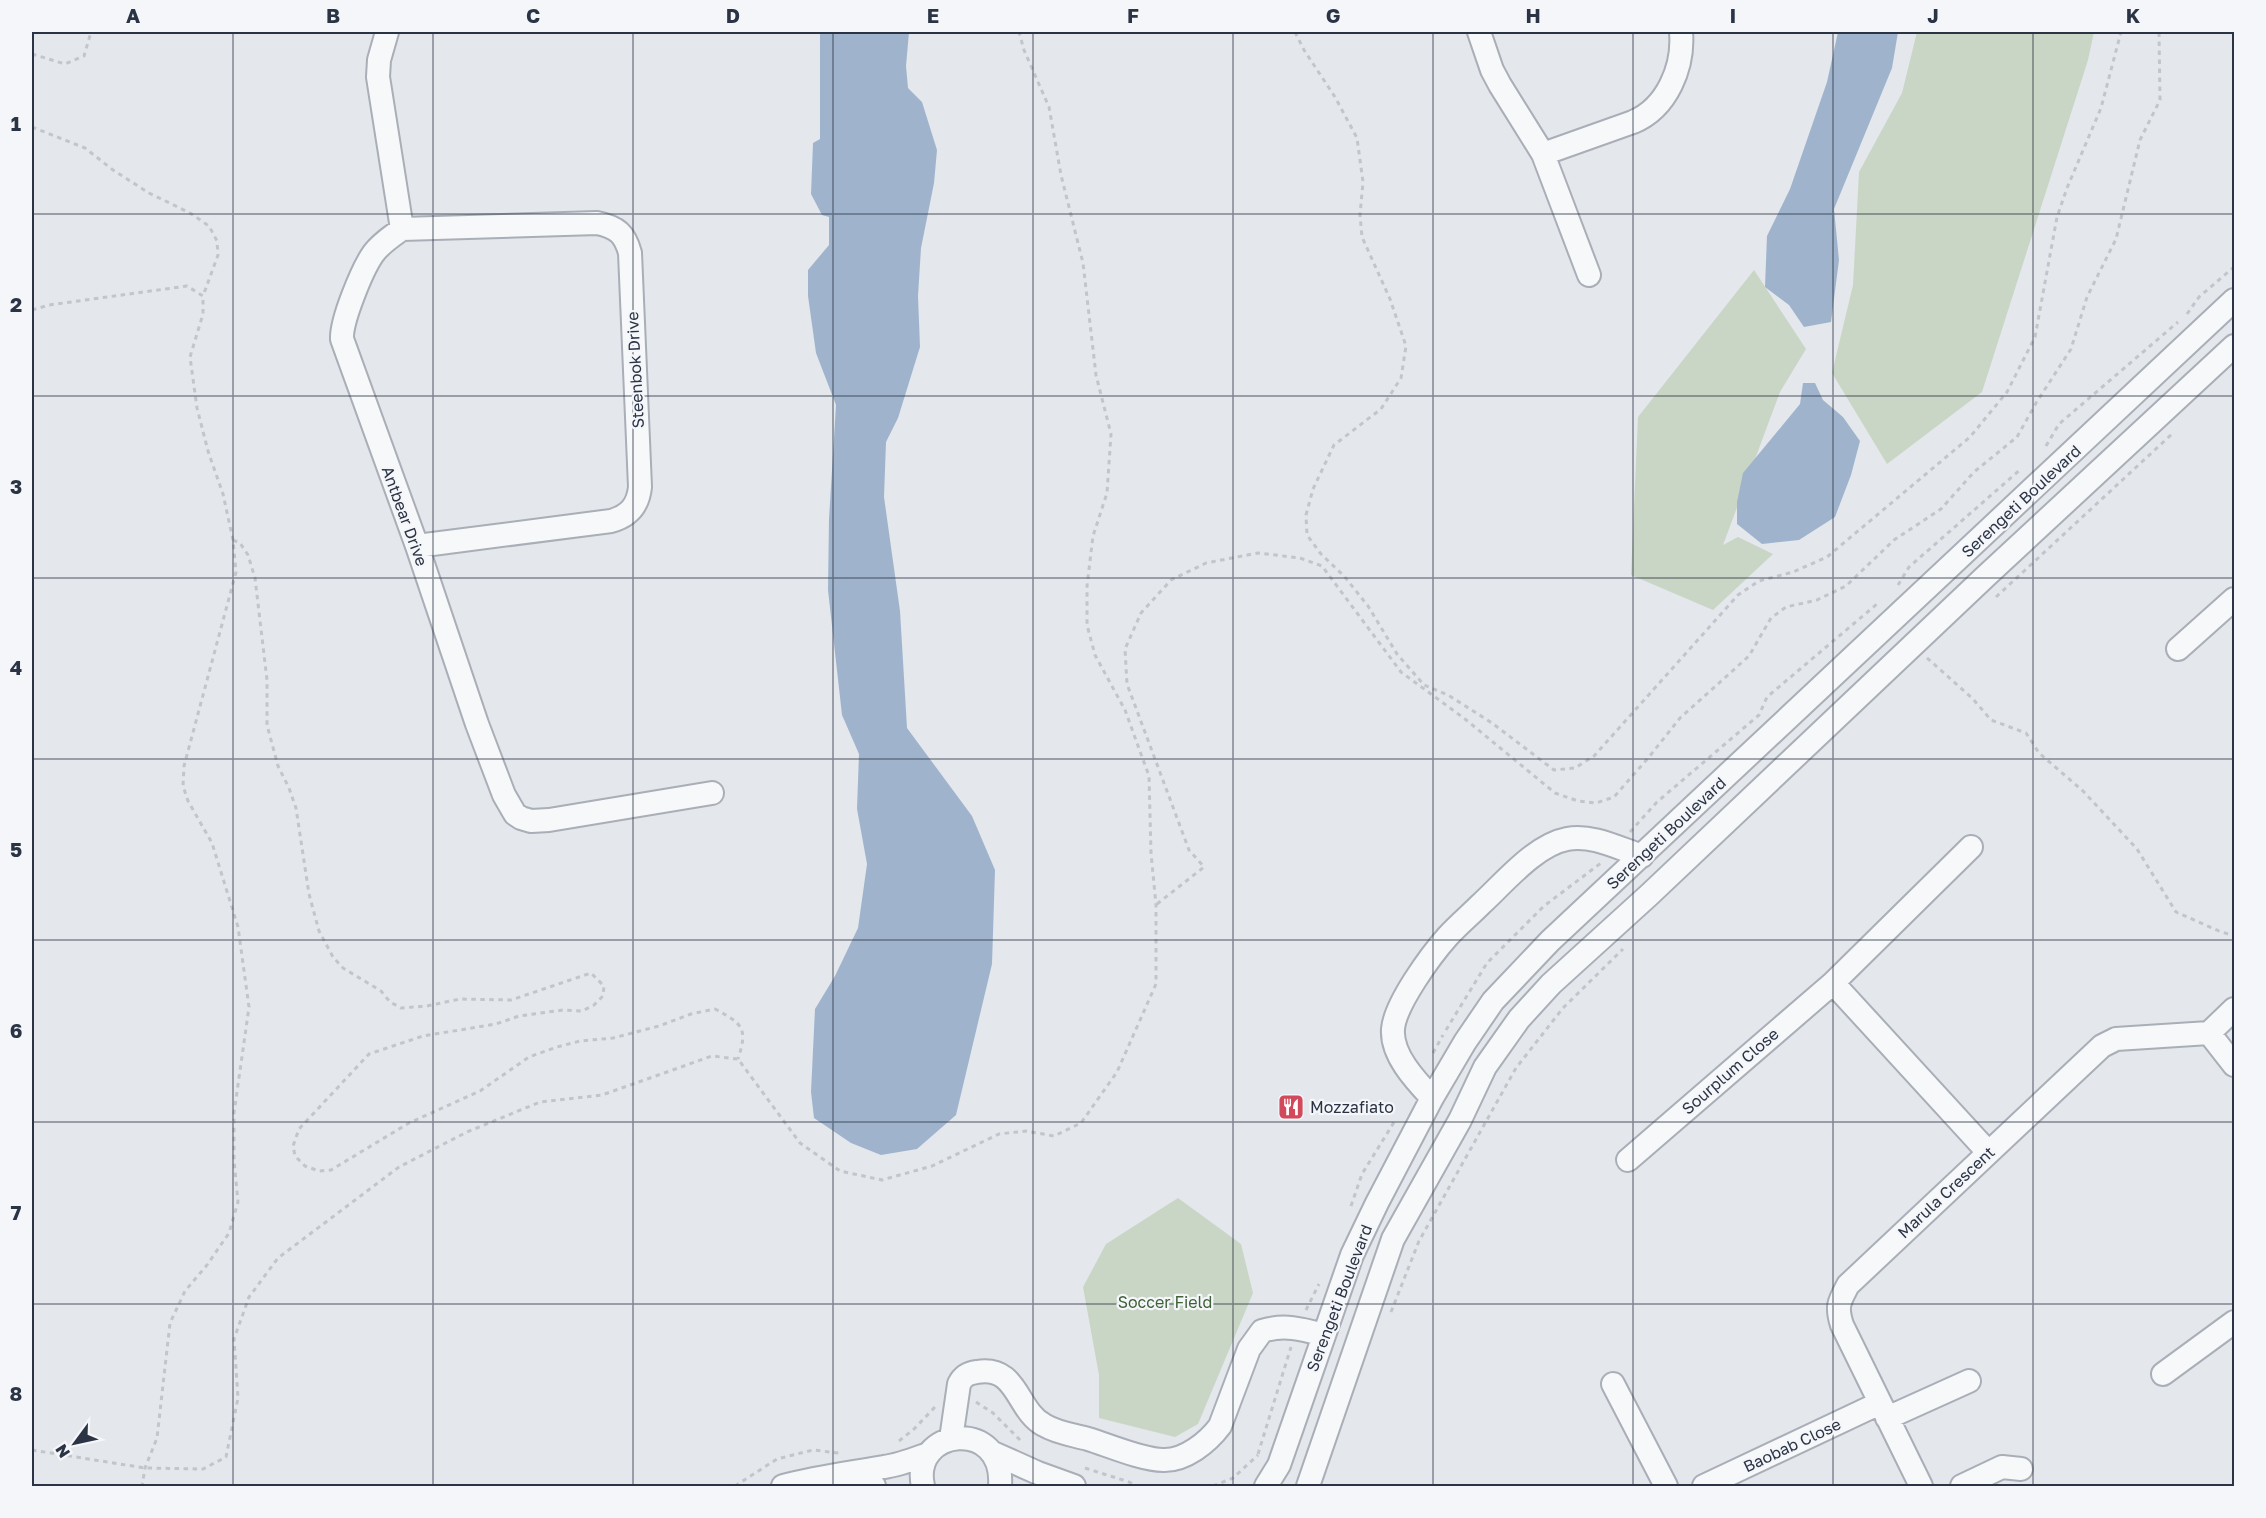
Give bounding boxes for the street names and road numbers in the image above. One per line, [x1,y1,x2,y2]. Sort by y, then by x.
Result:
street label: Steenbok Drive [622,311,648,429]
street label: Serengeti Boulevard [1957,441,2085,561]
street label: Antbear Drive [378,463,432,569]
street label: Serengeti Boulevard [1602,773,1730,893]
street label: Sourplum Close [1677,1024,1783,1118]
street label: Marula Crescent [1893,1142,1999,1242]
street label: Serengeti Boulevard [1302,1222,1376,1374]
street label: Baobab Close [1740,1414,1844,1476]

